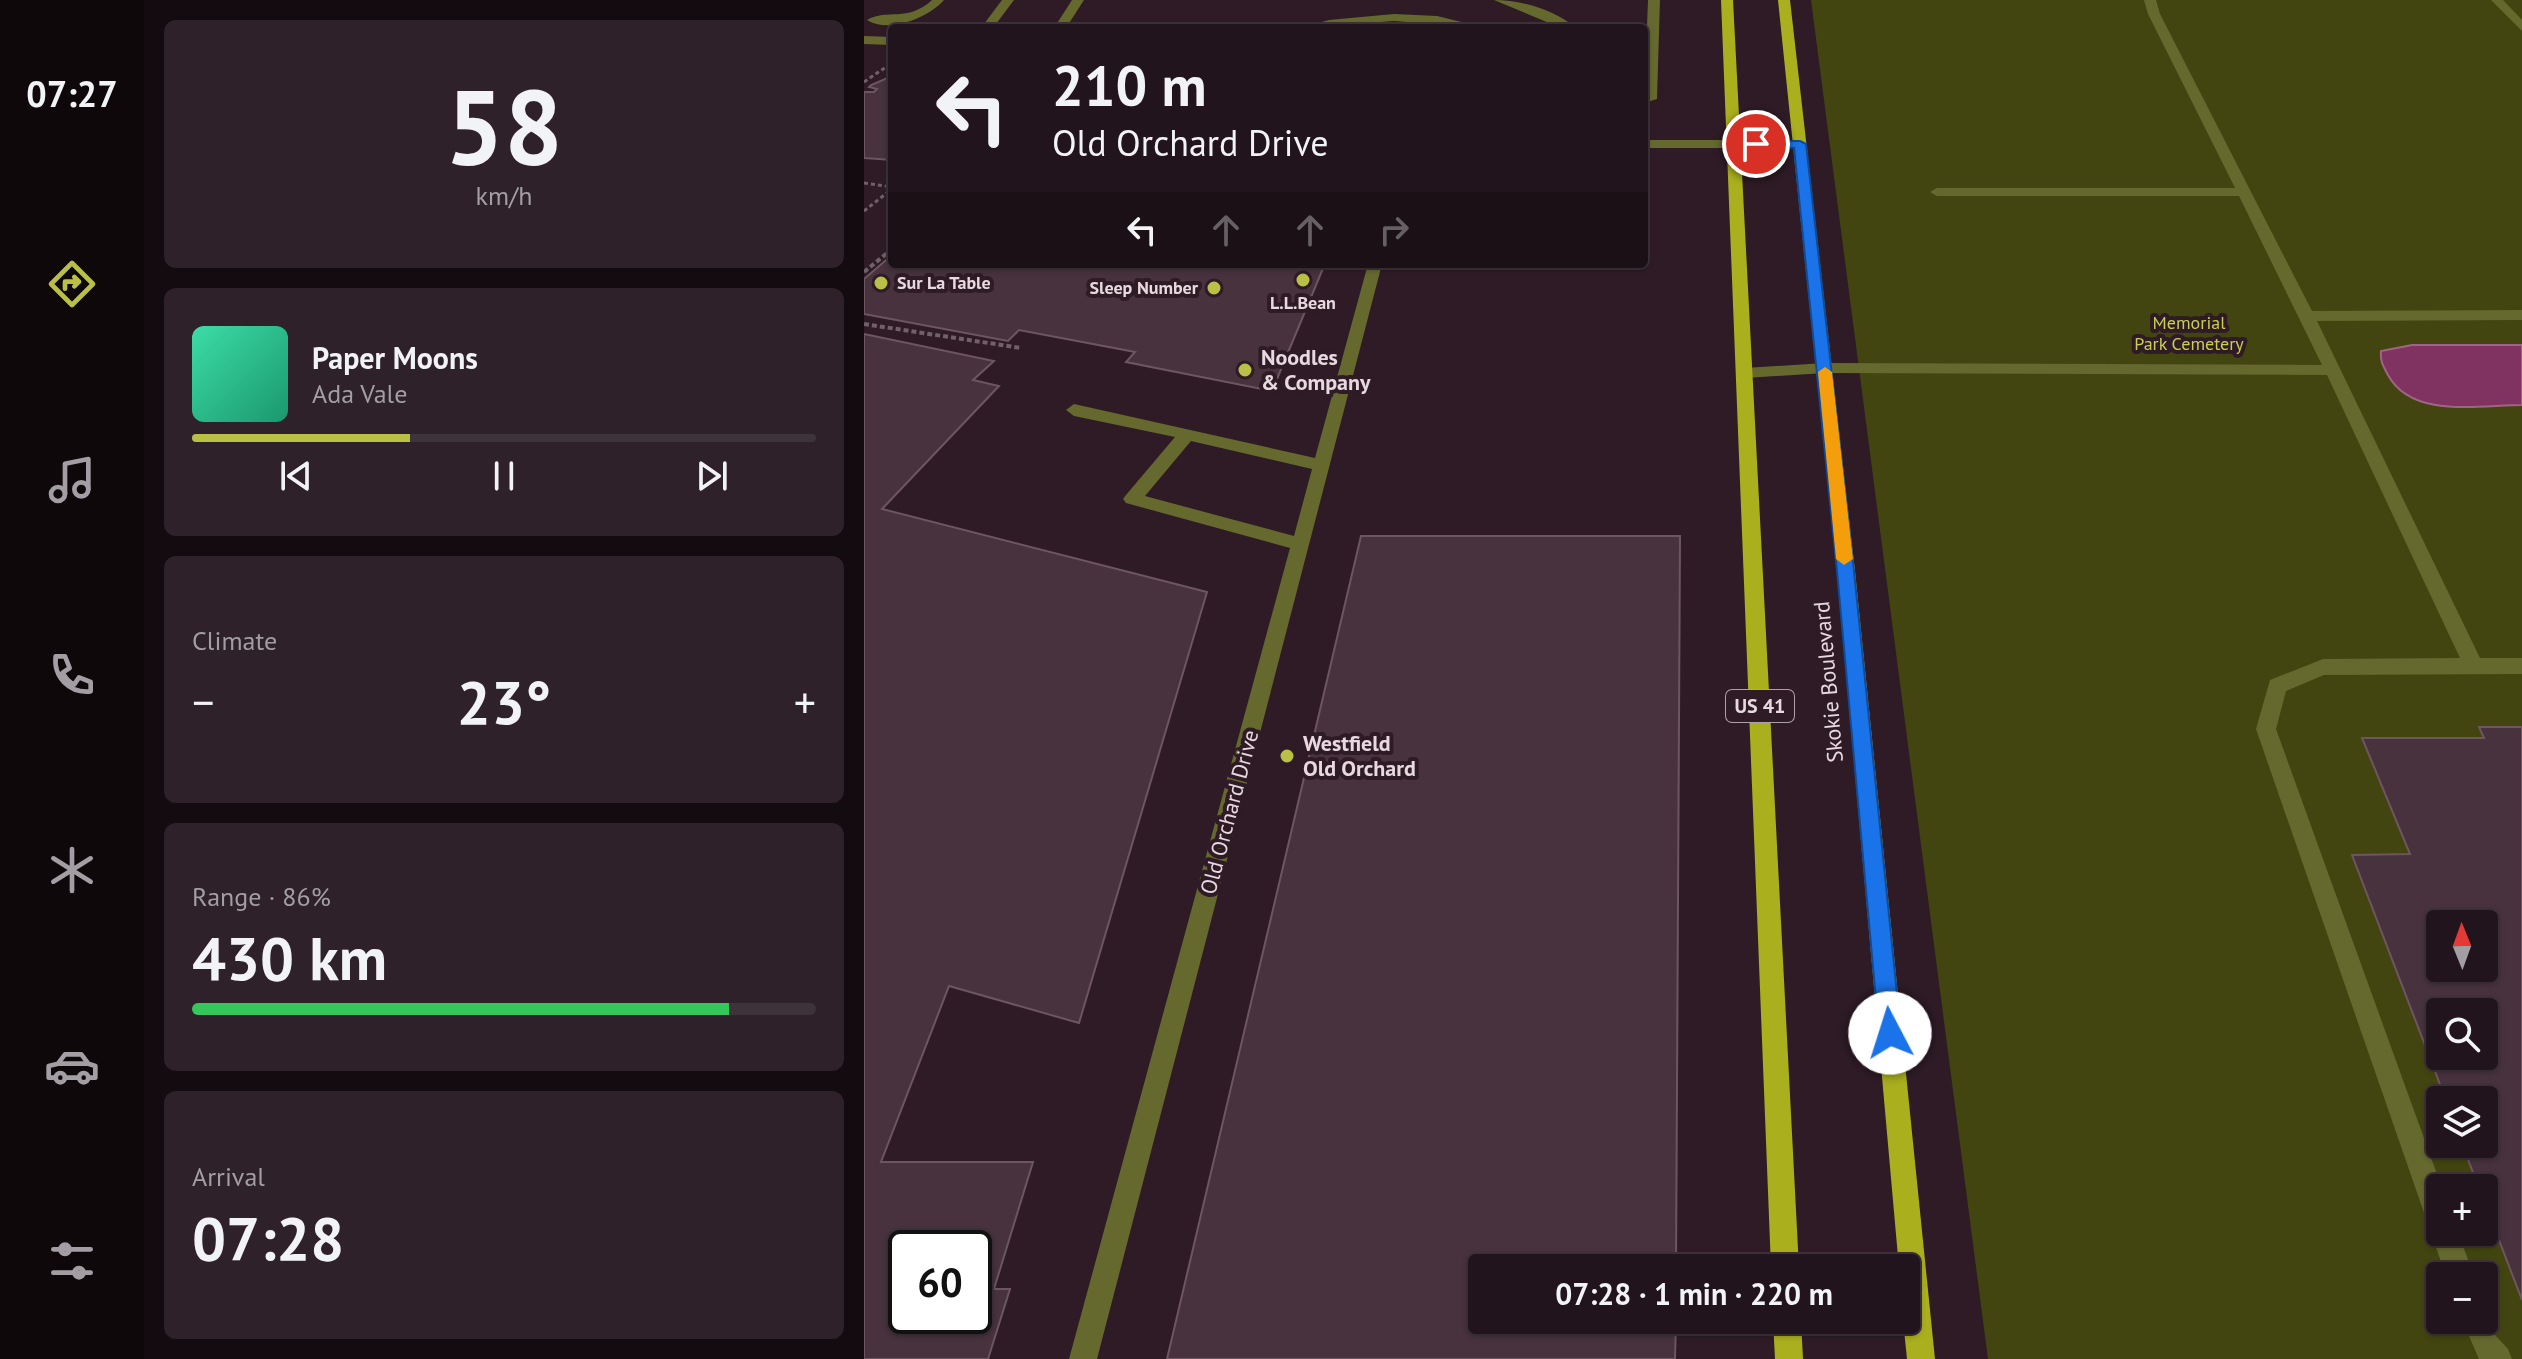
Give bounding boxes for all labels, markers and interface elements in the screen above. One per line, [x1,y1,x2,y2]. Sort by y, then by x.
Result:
text: 210 m [1052,49,1207,121]
icon: left [920,56,1024,160]
text: 58 [445,59,563,194]
text: 07:27 [26,70,118,117]
pin [1722,110,1790,178]
text: Old Orchard Drive [1052,119,1329,166]
icon: arrive [1734,122,1778,166]
text: km/h [476,179,533,212]
icon: left [1120,208,1164,252]
icon: ahead [1204,208,1248,252]
icon: ahead [1288,208,1332,252]
icon: right [1372,208,1416,252]
icon: directions [44,256,100,312]
place label: Sur La Table [897,271,991,294]
marker: L.L.Bean [1294,271,1312,289]
marker: Sur La Table [872,274,890,292]
place label: Sleep Number [1090,276,1199,299]
marker: Sleep Number [1205,279,1223,297]
place label: L.L.Bean [1270,291,1336,314]
park label: Memorial Park Cemetery [2134,311,2244,355]
text: Paper Moons [312,338,478,377]
place label: Noodles & Company [1261,343,1371,396]
marker: Noodles & Company [1236,361,1254,379]
text: Ada Vale [312,377,407,410]
icon: music [44,452,100,508]
icon: previous [274,454,318,498]
icon: pause [482,454,526,498]
icon: next [690,454,734,498]
street label: Skokie Boulevard [1807,600,1849,764]
text: Climate [192,624,277,657]
icon: phone [44,647,100,703]
text: 23° [457,663,551,741]
text: − [192,673,214,730]
text: + [794,673,816,730]
road number: US 41 [1726,690,1794,722]
street label: Old Orchard Drive [1194,727,1264,897]
place label: Westfield Old Orchard [1303,729,1416,782]
marker: Westfield Old Orchard [1278,747,1296,765]
icon: climate [44,842,100,898]
text: Range · 86% [192,880,331,913]
north arrow [2426,910,2498,982]
map controls [2426,910,2498,1334]
text: 430 km [192,919,387,997]
position arrow [1848,991,1932,1075]
button: search [2426,998,2498,1070]
icon: car [44,1038,100,1094]
button: layers [2426,1086,2498,1158]
text: Arrival [192,1160,265,1193]
button: + [2426,1174,2498,1246]
text: 07:28 [192,1199,344,1277]
speed limit sign: 60 [888,1230,992,1334]
icon: filters [44,1233,100,1289]
button: − [2426,1262,2498,1334]
text: 07:28 · 1 min · 220 m [1555,1274,1833,1313]

